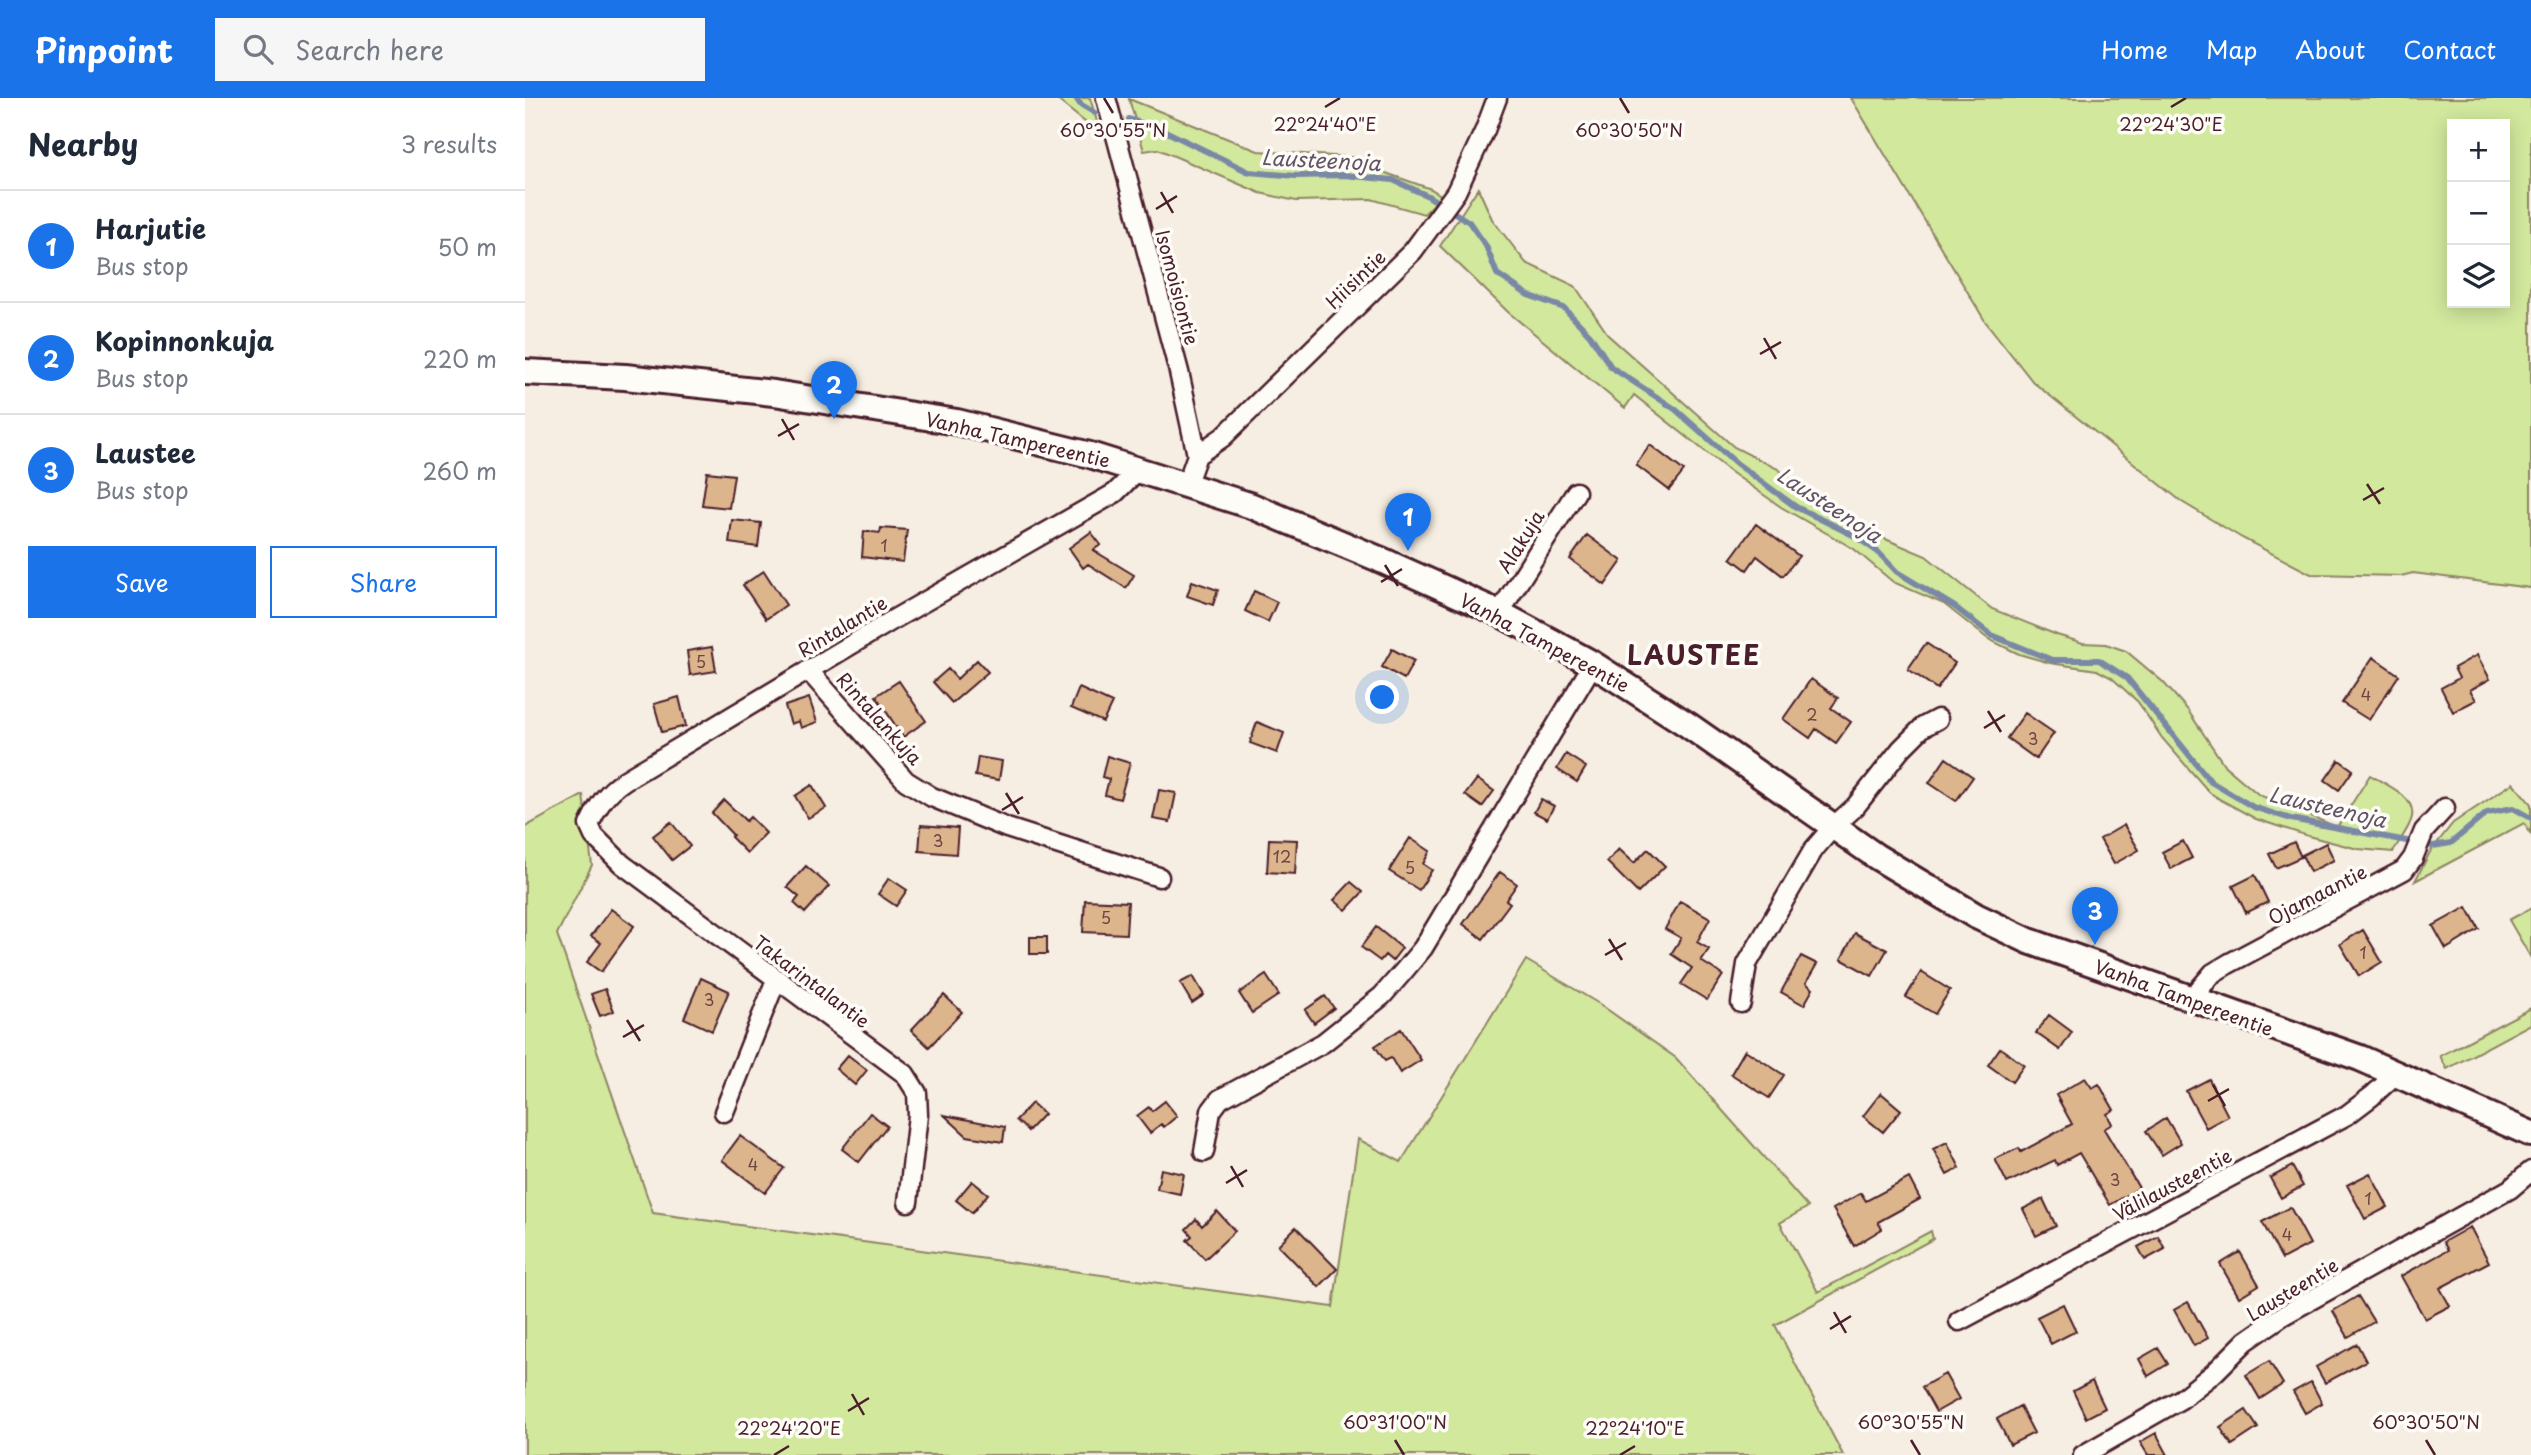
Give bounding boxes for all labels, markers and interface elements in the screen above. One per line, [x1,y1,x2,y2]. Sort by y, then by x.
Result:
search box [215,18,705,81]
text: Pinpoint [35,24,173,74]
icon: search [239,30,277,68]
text: Search here [295,30,444,69]
text: Home [2101,31,2168,67]
text: Map [2206,31,2257,67]
text: About [2295,31,2365,67]
text: Contact [2403,31,2496,67]
text: 22°24'40"E [1273,110,1377,137]
text: 22°24'30"E [2119,110,2223,137]
text: 60°30'55"N [1060,116,1166,143]
text: 60°30'50"N [1575,116,1683,143]
map controls [2447,119,2510,308]
button: + [2447,119,2510,182]
text: Nearby [28,121,138,166]
text: 3 results [401,126,497,161]
water label: Lausteenoja [1261,140,1382,178]
button: − [2447,182,2510,245]
text: Harjutie [95,209,206,248]
street label: Isomoisiontie [1149,226,1207,348]
text: 1 [46,229,57,264]
text: 50 m [437,229,497,264]
street label: Hiisintie [1319,243,1391,315]
button: layers [2447,245,2510,308]
text: Bus stop [95,248,189,283]
text: Kopinnonkuja [95,321,274,360]
text: 2 [43,341,59,376]
text: 220 m [423,341,497,376]
text: Bus stop [95,360,189,395]
pin: 2 [811,361,857,419]
street label: Vanha Tampereentie [923,404,1113,474]
text: Laustee [95,433,196,472]
text: 3 [43,453,59,488]
text: 260 m [422,453,497,488]
water label: Lausteenoja [1771,458,1890,550]
text: Bus stop [95,472,189,507]
pin: 1 [1385,493,1431,551]
street label: Alakuja [1490,504,1550,578]
house number: 1 [880,533,888,557]
button: Save [28,546,256,618]
button: Share [270,546,497,618]
street label: Vanha Tampereentie [1455,585,1635,699]
street label: Rintalantie [792,588,892,664]
district label: LAUSTEE [1627,635,1761,674]
house number: 5 [696,649,706,673]
street label: Rintalankuja [831,665,929,771]
your location [1365,680,1399,714]
house number: 4 [2361,682,2371,706]
house number: 2 [1806,702,1818,726]
house number: 3 [2028,726,2038,750]
water label: Lausteenoja [2266,777,2391,835]
house number: 3 [933,828,943,852]
house number: 12 [1273,844,1291,868]
house number: 5 [1405,855,1415,879]
street label: Ojamaantie [2263,857,2371,931]
pin: 3 [2072,887,2118,945]
house number: 5 [1101,905,1111,929]
street label: Takarintalantie [748,928,876,1034]
house number: 1 [2359,940,2367,964]
street label: Vanha Tampereentie [2091,952,2277,1042]
house number: 3 [704,987,714,1011]
street label: Välilausteentie [2107,1141,2237,1227]
house number: 4 [748,1152,758,1176]
house number: 3 [2110,1167,2120,1191]
house number: 1 [2364,1186,2372,1210]
house number: 4 [2282,1222,2292,1246]
street label: Lausteentie [2241,1251,2343,1327]
text: 60°31'00"N [1343,1408,1447,1435]
text: 60°30'55"N [1858,1408,1964,1435]
text: 60°30'50"N [2372,1408,2480,1435]
text: 22°24'20"E [737,1414,841,1441]
text: 22°24'10"E [1585,1414,1685,1441]

